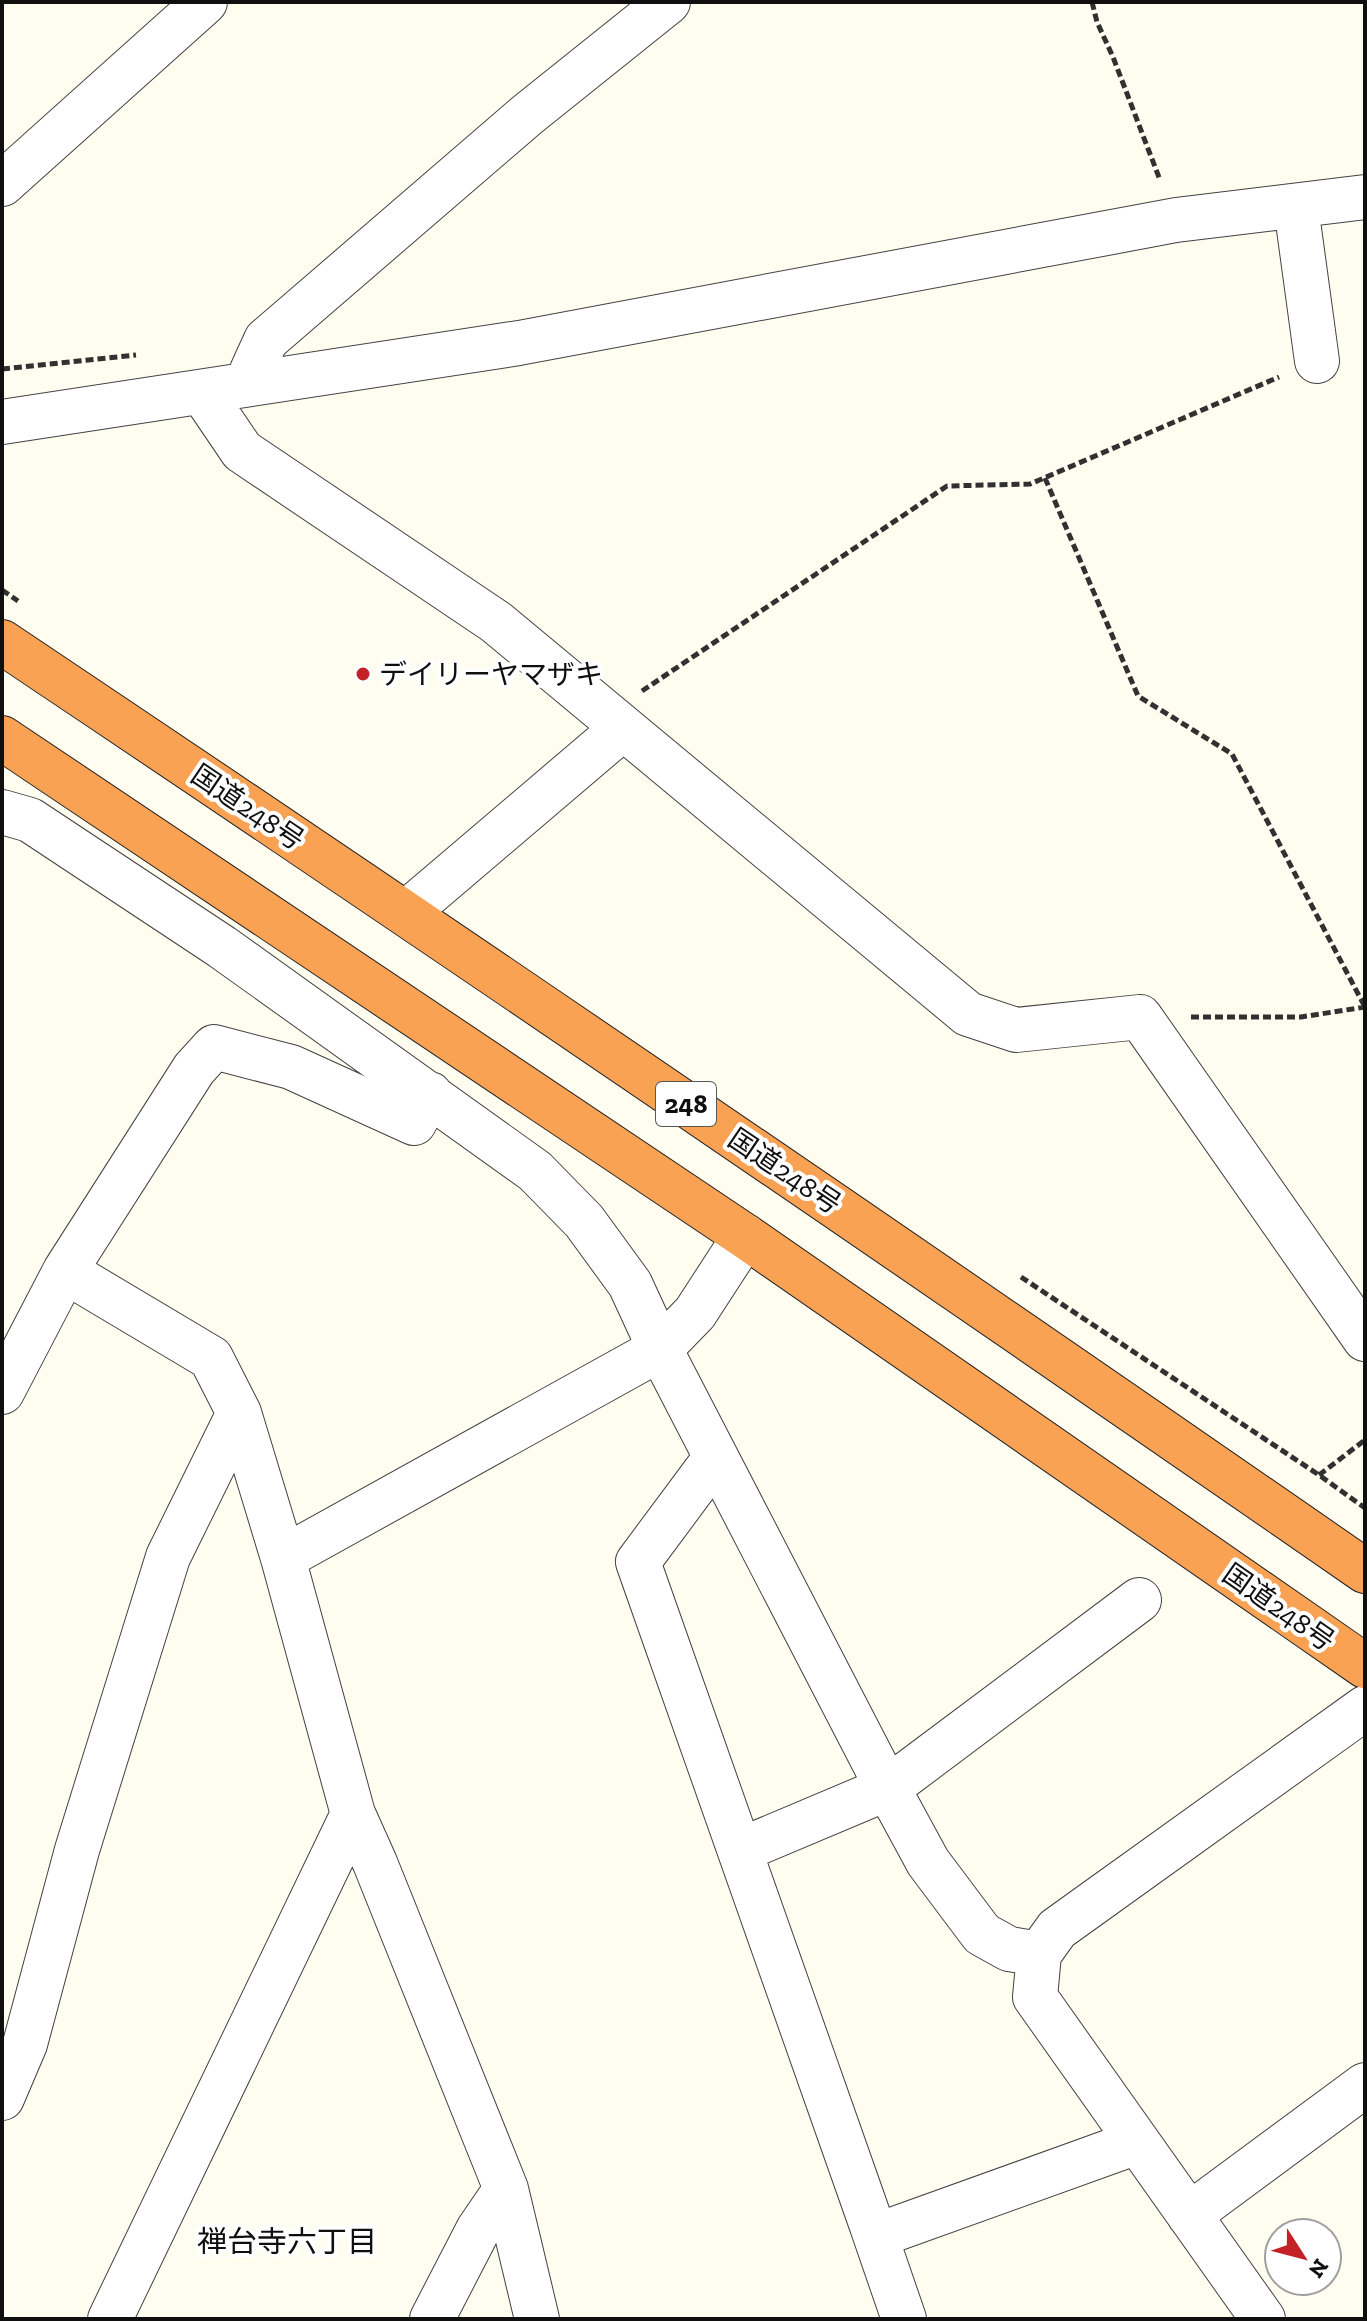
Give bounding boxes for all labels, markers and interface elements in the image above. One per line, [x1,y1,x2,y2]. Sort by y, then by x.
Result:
place label: デイリーヤマザキ [379,658,603,691]
marker: デイリーヤマザキ [354,665,372,683]
street label: 国道248号 [185,758,310,857]
road number: 248 [656,1082,716,1126]
street label: 国道248号 [722,1122,847,1221]
street label: 国道248号 [1217,1557,1341,1658]
north arrow [1263,2217,1343,2297]
district label: 禅台寺六丁目 [197,2224,377,2260]
text: N [1303,2254,1335,2283]

